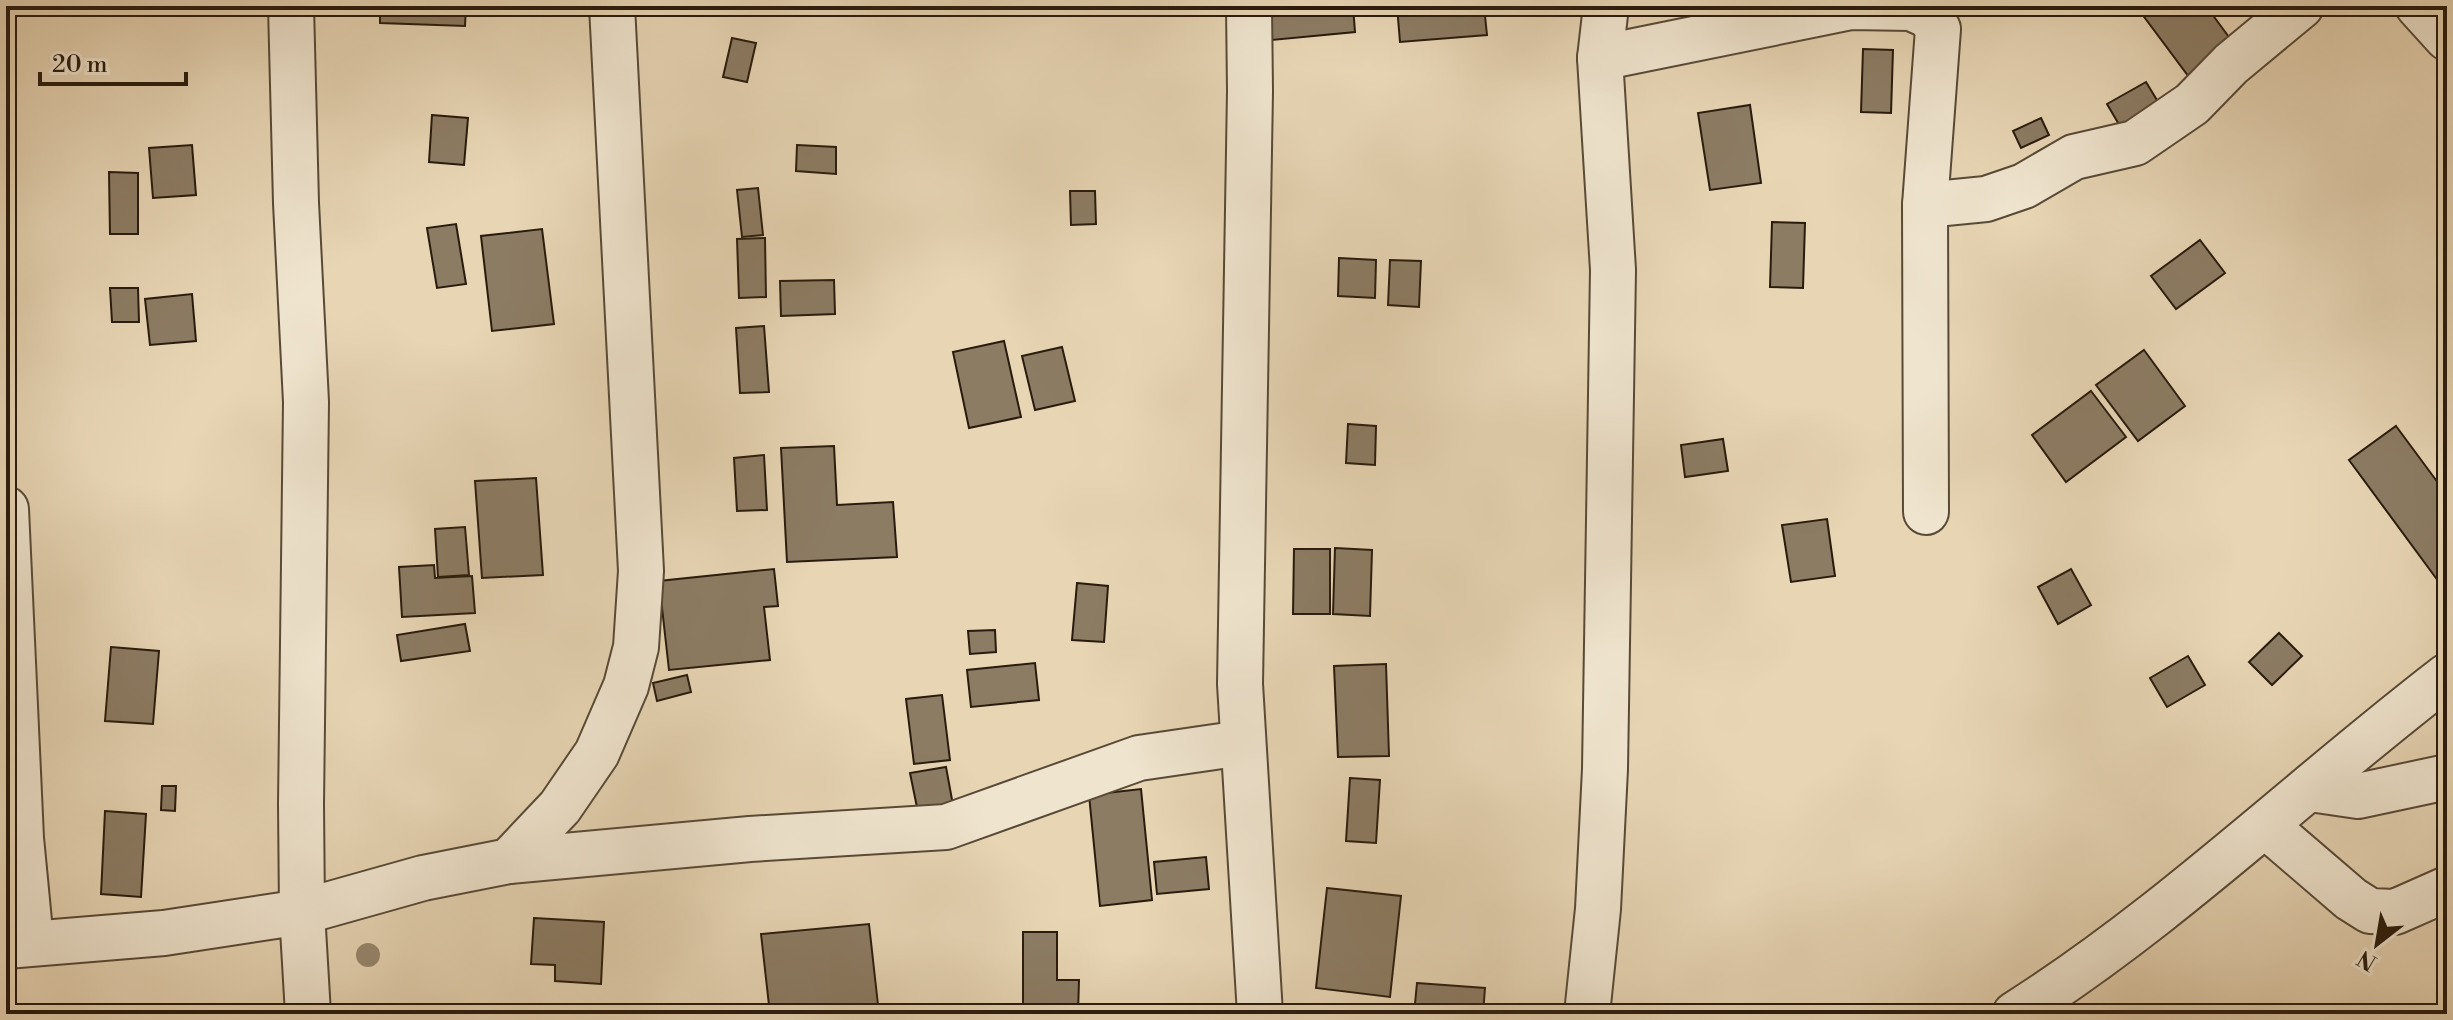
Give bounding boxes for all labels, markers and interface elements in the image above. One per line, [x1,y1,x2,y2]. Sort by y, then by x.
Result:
scale bar [40,36,186,86]
text: 20 m [52,50,108,80]
north arrow [2337,904,2417,984]
text: N [2353,943,2382,976]

